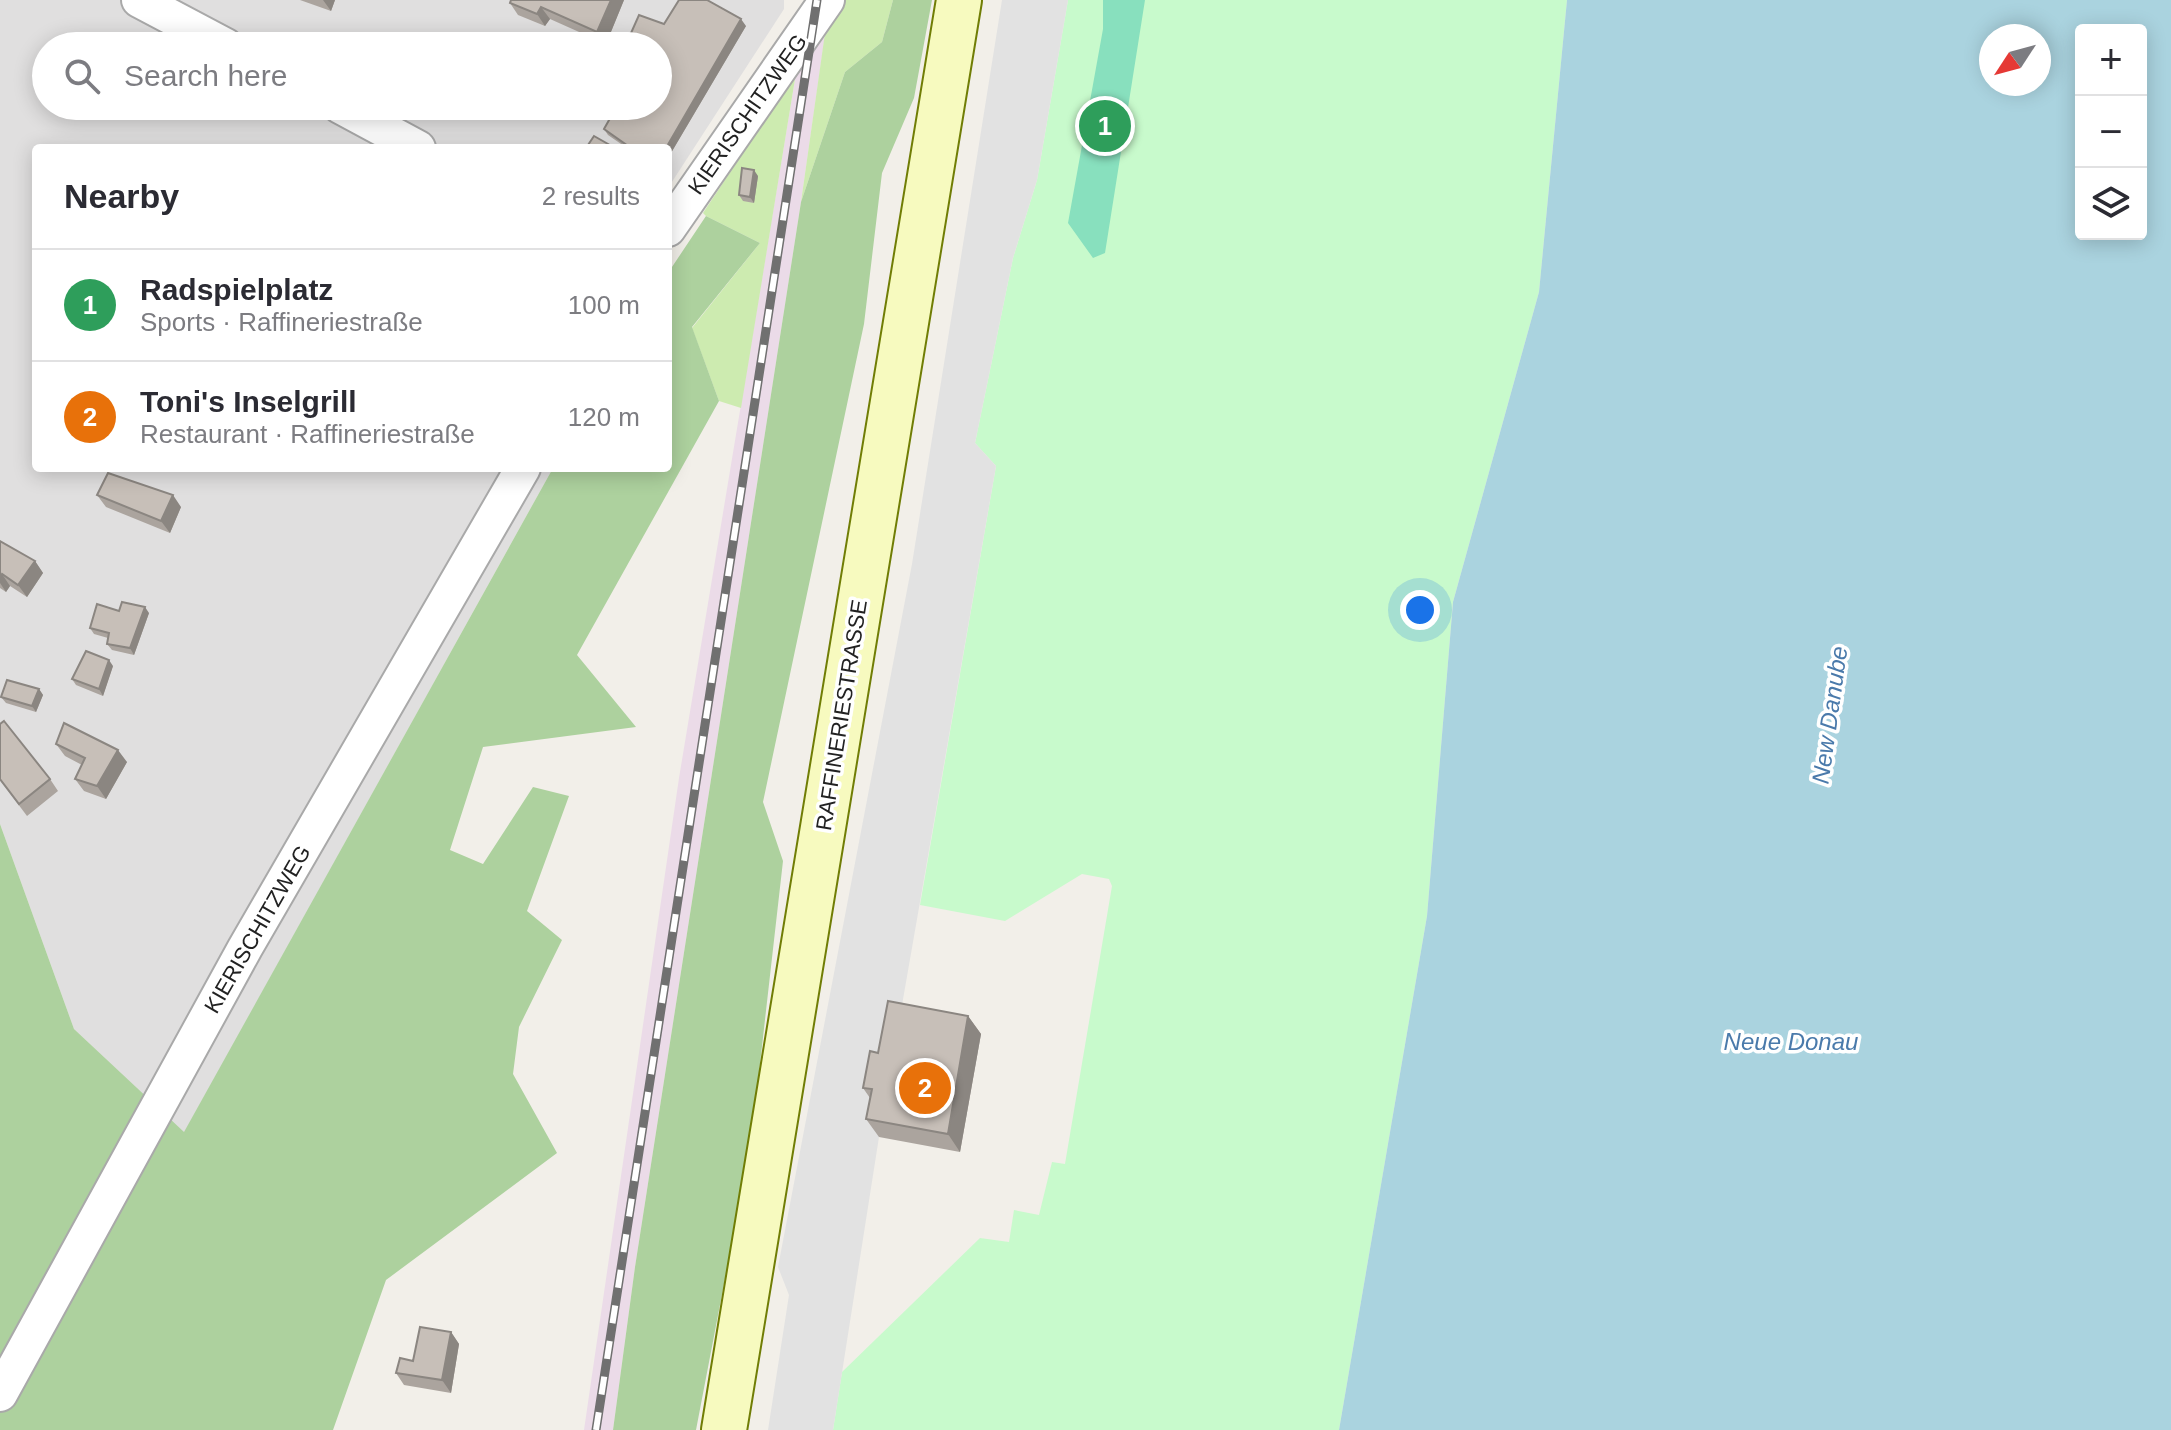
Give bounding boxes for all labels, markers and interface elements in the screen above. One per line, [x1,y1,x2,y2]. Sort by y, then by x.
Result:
north arrow [1979,24,2051,96]
map controls [2075,24,2147,240]
button: + [2075,24,2147,96]
street label: KIERISCHITZWEG [683,30,812,199]
search box [32,32,672,120]
icon: search [60,54,104,98]
text: Search here [124,59,287,92]
pin: 1 [1079,96,1131,156]
button: − [2075,96,2147,168]
button: layers [2075,168,2147,240]
text: Nearby [64,177,179,215]
text: 2 results [542,181,640,211]
text: Radspielplatz [140,273,333,306]
text: 1 [83,290,97,320]
text: 100 m [568,290,640,320]
text: Sports · Raffineriestraße [140,307,423,337]
text: Toni's Inselgrill [140,385,357,418]
text: 2 [83,402,97,432]
text: 120 m [568,402,640,432]
text: Restaurant · Raffineriestraße [140,419,475,449]
your location [1400,590,1440,630]
street label: RAFFINERIESTRASSE [811,598,872,832]
water label: New Danube [1806,644,1853,786]
street label: KIERISCHITZWEG [199,841,316,1018]
water label: Neue Donau [1724,1028,1858,1055]
pin: 2 [899,1058,951,1118]

